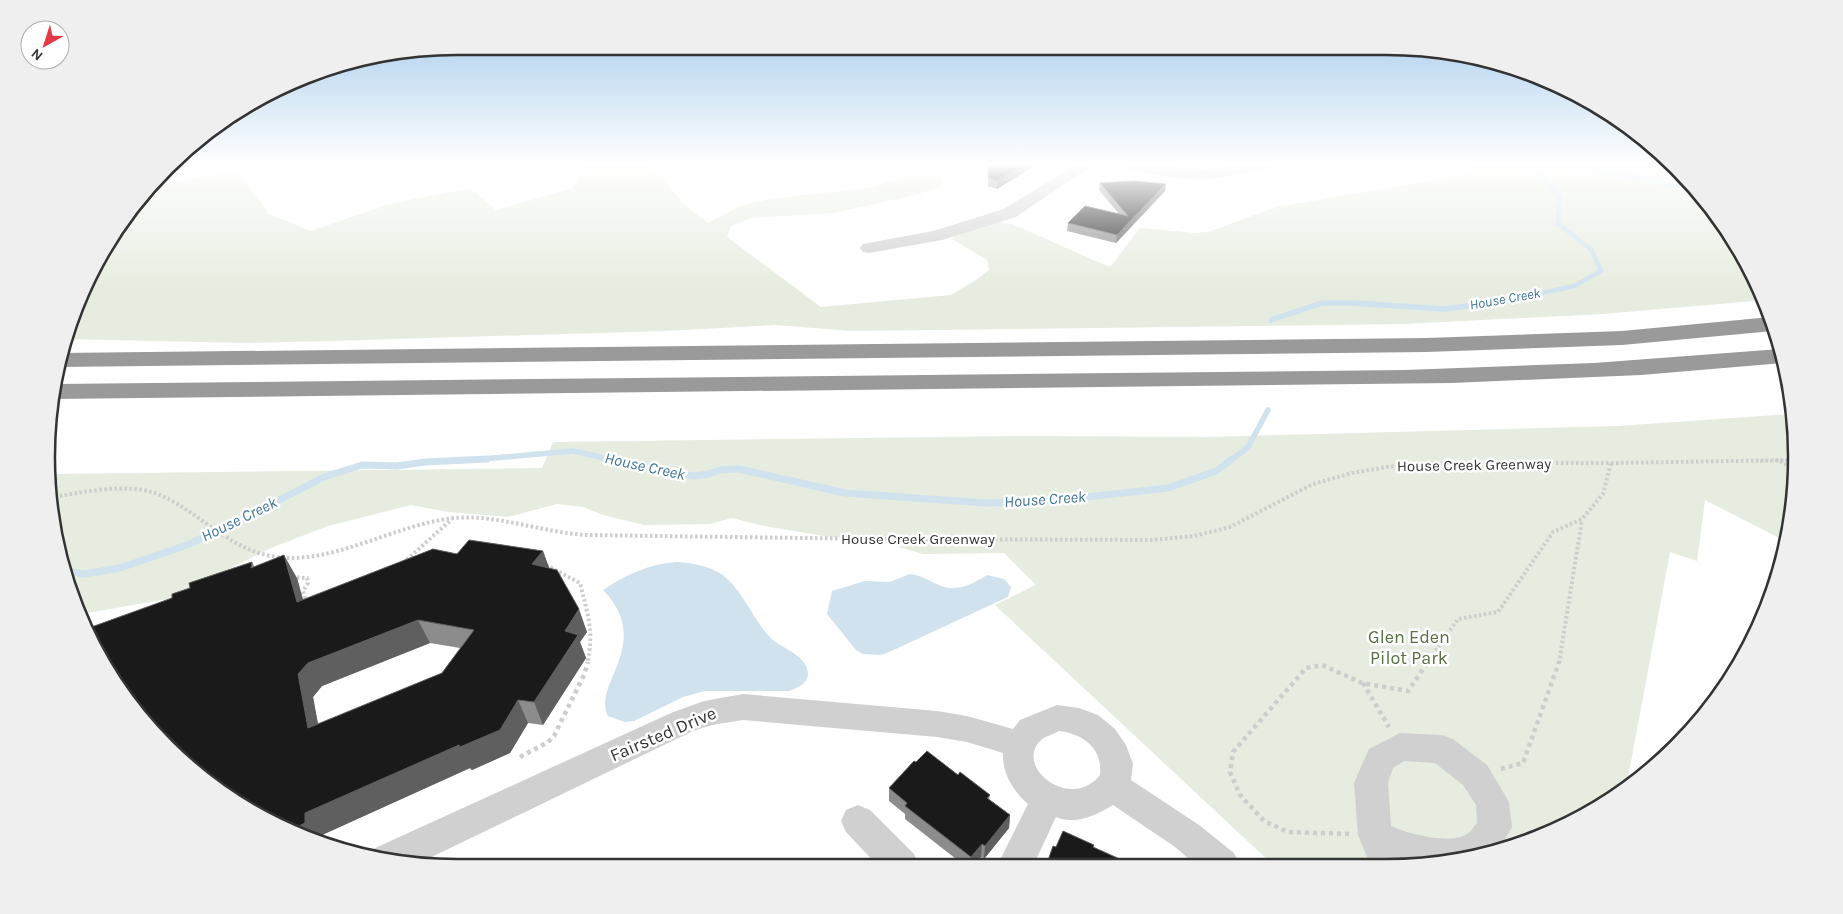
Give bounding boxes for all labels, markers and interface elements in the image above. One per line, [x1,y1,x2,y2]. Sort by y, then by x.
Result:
north arrow [20,20,70,70]
text: N [28,45,46,64]
water label: House Creek [1468,284,1543,314]
water label: House Creek [603,448,688,484]
street label: House Creek Greenway [1397,455,1551,475]
water label: House Creek [1003,487,1087,511]
water label: House Creek [198,492,281,545]
street label: House Creek Greenway [841,530,995,548]
park label: Glen Eden Pilot Park [1368,626,1450,669]
street label: Fairsted Drive [607,702,719,766]

